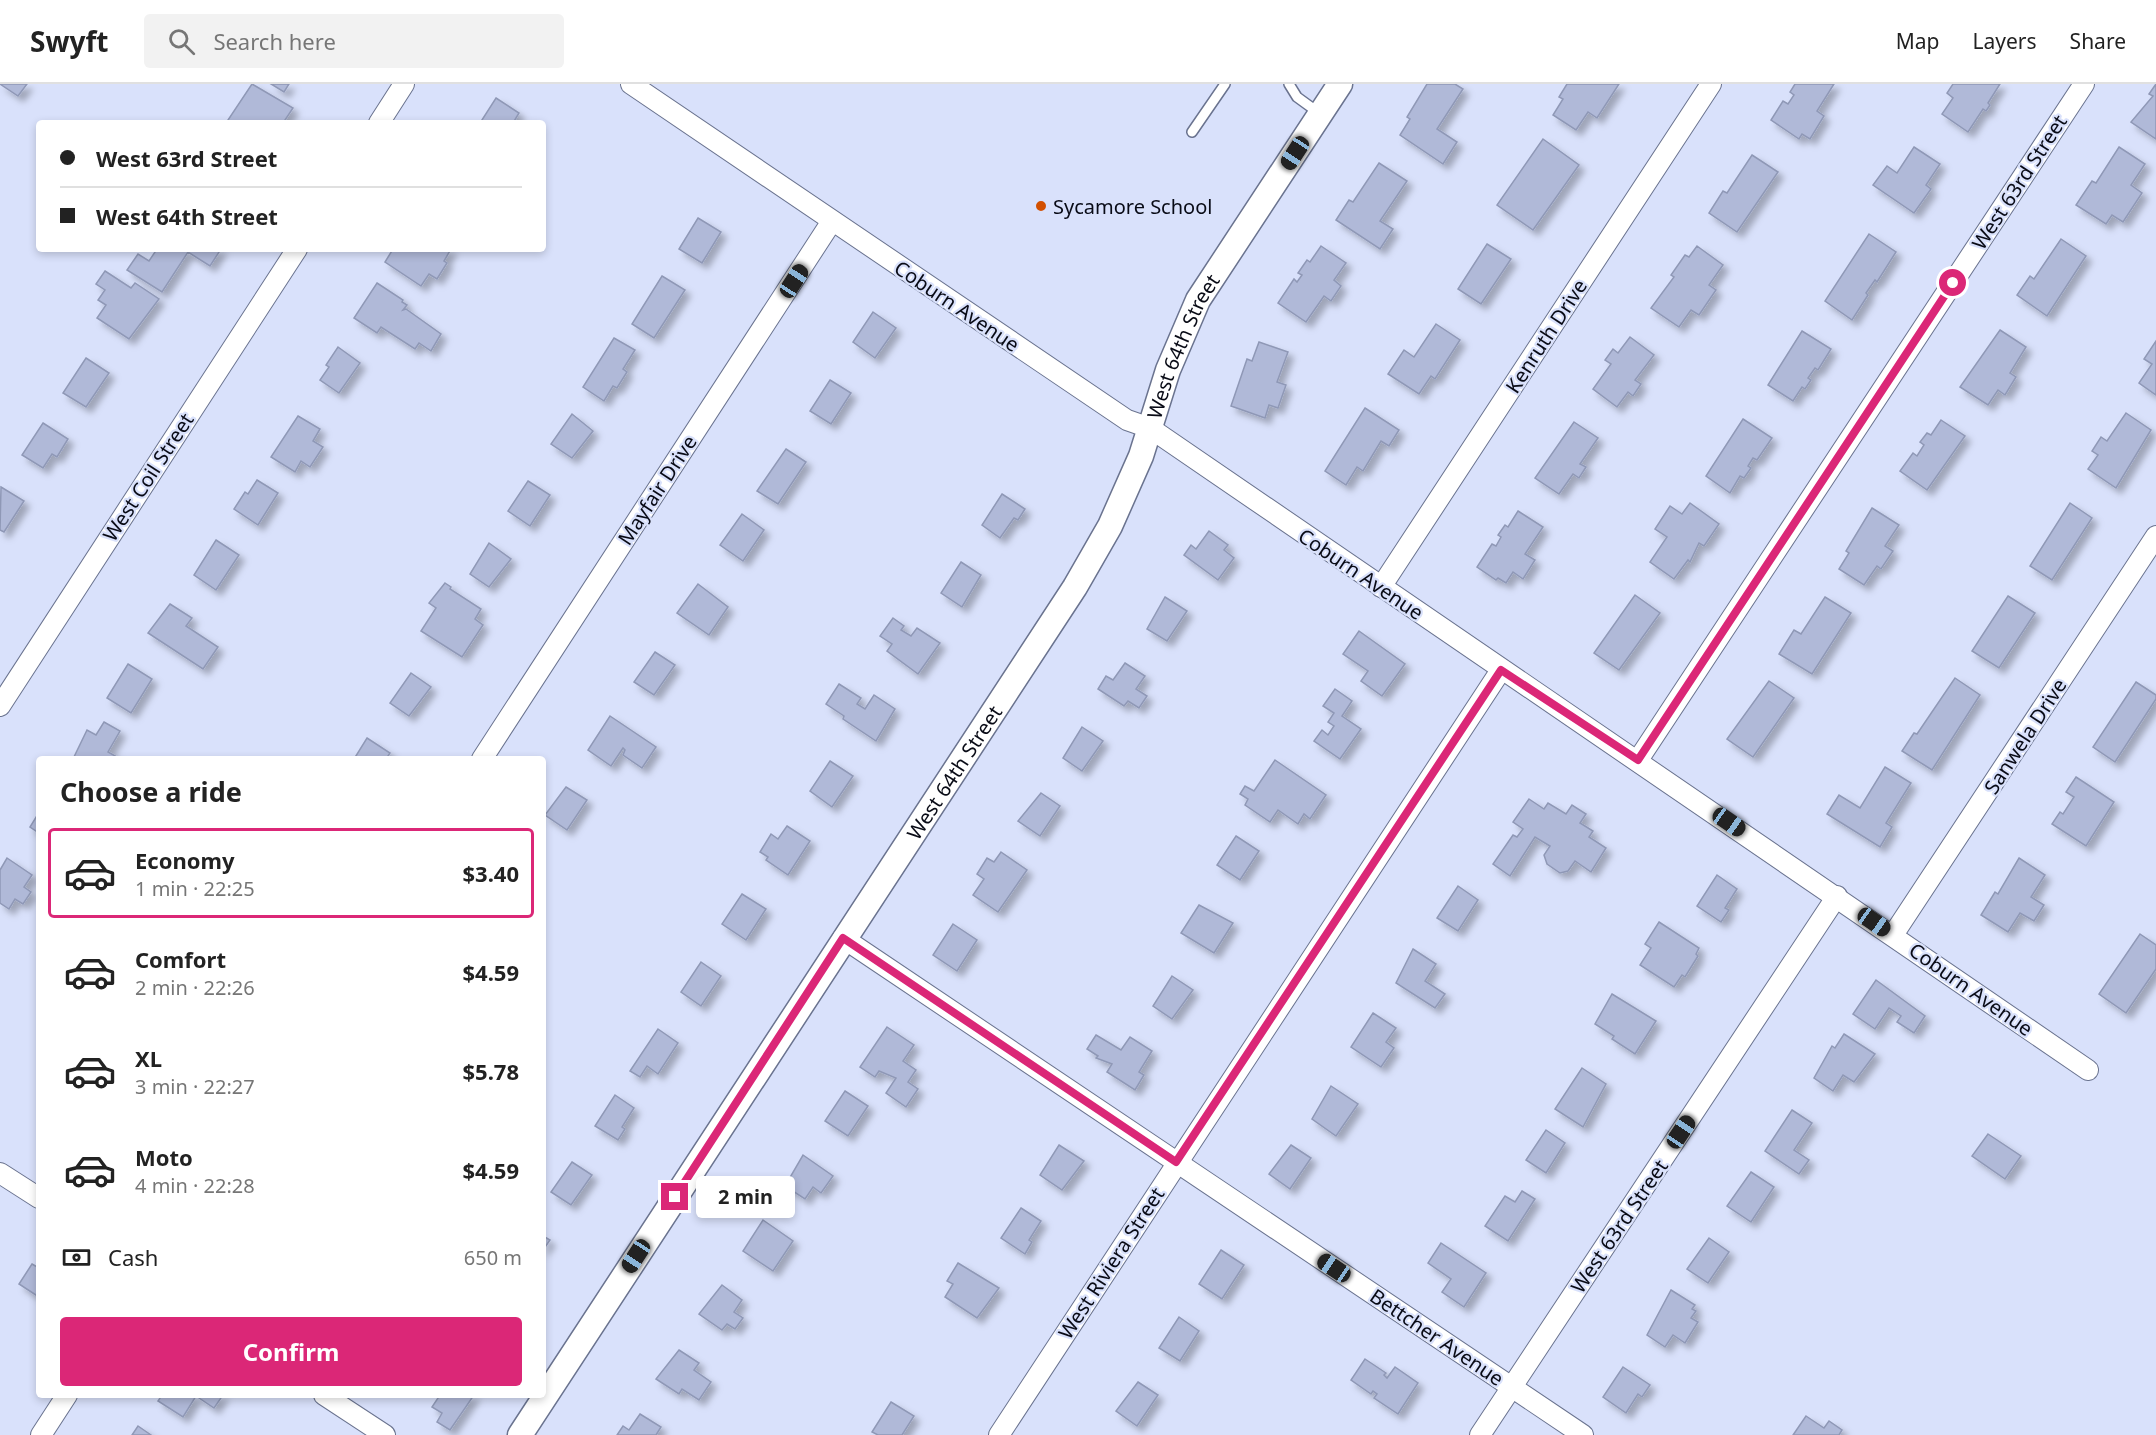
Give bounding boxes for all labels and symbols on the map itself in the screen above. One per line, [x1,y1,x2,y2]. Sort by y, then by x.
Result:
street label: West 63rd Street [1965,109,2073,255]
car [1278,133,1312,173]
place label: Sycamore School [1053,193,1212,220]
marker: Sycamore School [1034,199,1048,213]
street label: Coburn Avenue [889,254,1025,358]
car [777,261,811,301]
street label: West 64th Street [1140,268,1225,422]
route start [1939,269,1966,296]
street label: Kenruth Drive [1499,274,1593,398]
street label: West Coil Street [96,408,200,546]
street label: Mayfair Drive [611,430,703,550]
street label: Coburn Avenue [1293,522,1429,626]
street label: Sanwela Drive [1978,673,2072,799]
street label: West 64th Street [900,700,1007,845]
car [1709,804,1749,840]
car [1854,904,1894,940]
street label: Coburn Avenue [1904,936,2038,1042]
car [1663,1112,1699,1152]
street label: West 63rd Street [1564,1154,1674,1298]
callout: 2 min [696,1176,795,1218]
street label: West Riviera Street [1052,1182,1170,1344]
route end [661,1183,688,1210]
car [619,1236,653,1276]
car [1314,1250,1354,1286]
street label: Bettcher Avenue [1365,1282,1509,1392]

